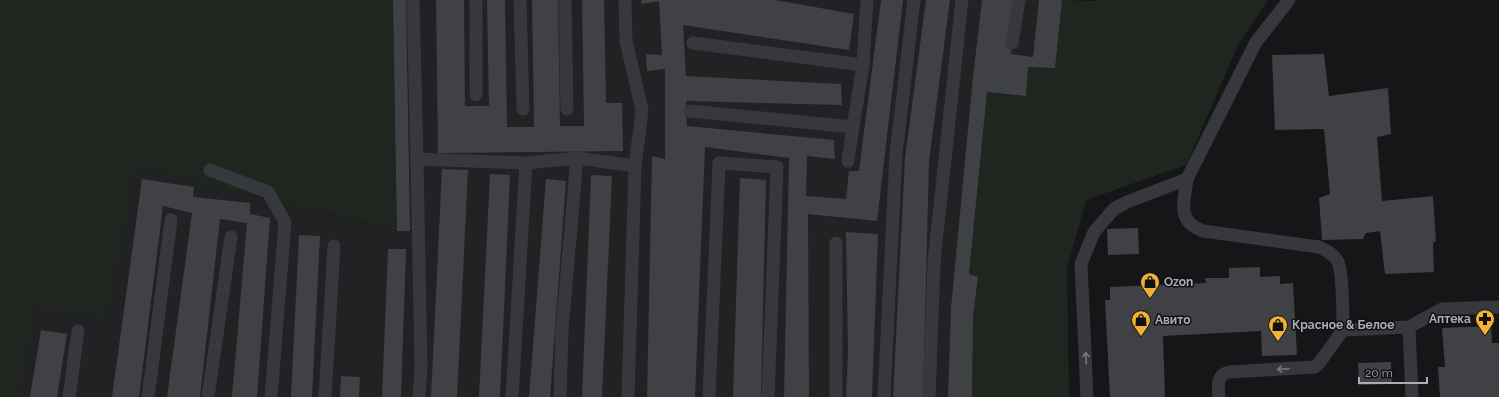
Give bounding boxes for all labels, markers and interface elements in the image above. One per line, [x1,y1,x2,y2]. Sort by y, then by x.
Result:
shop icon: Ozon [1139,271,1161,299]
place label: Ozon [1164,275,1193,289]
pharmacy icon: Аптека [1474,308,1496,336]
shop icon: Авито [1130,309,1152,337]
place label: Аптека [1429,312,1471,326]
place label: Авито [1155,313,1190,327]
shop icon: Красное & Белое [1267,314,1289,342]
place label: Красное & Белое [1292,318,1394,332]
one-way arrow [1082,352,1089,365]
scale bar [1359,359,1427,385]
one-way arrow [1277,366,1290,373]
text: 20 m [1365,366,1393,380]

